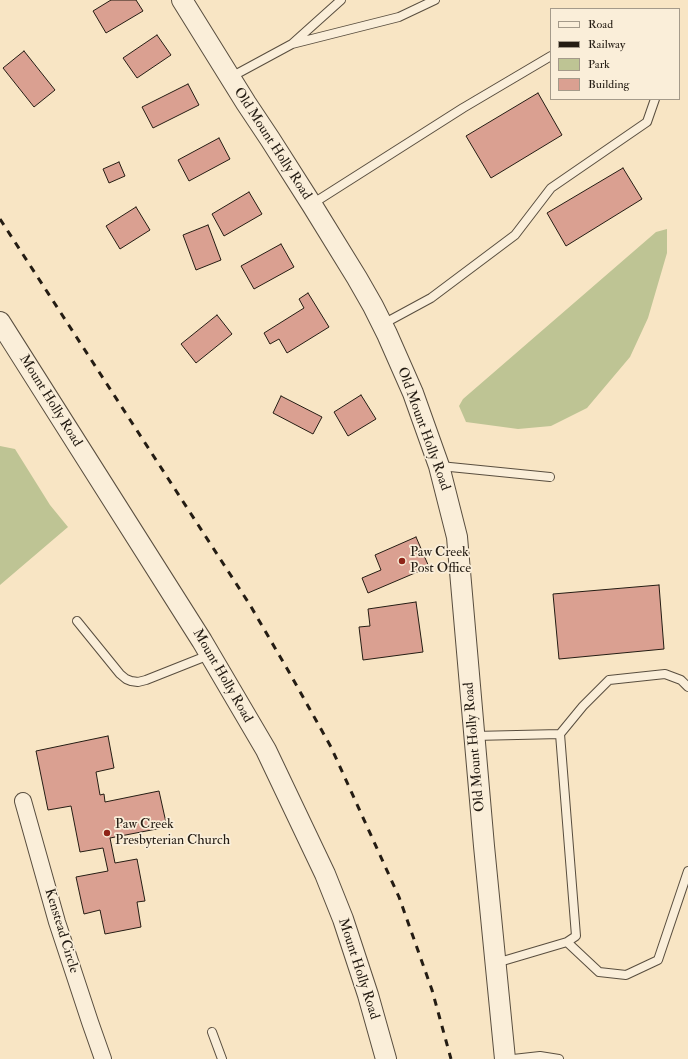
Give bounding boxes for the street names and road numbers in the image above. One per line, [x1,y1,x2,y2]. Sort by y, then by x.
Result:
street label: Old Mount Holly Road [230,85,314,203]
street label: Mount Holly Road [15,352,85,450]
street label: Old Mount Holly Road [393,365,453,493]
street label: Mount Holly Road [188,626,256,726]
street label: Old Mount Holly Road [461,682,489,812]
street label: Kenstead Circle [40,887,82,975]
street label: Mount Holly Road [334,916,382,1022]

